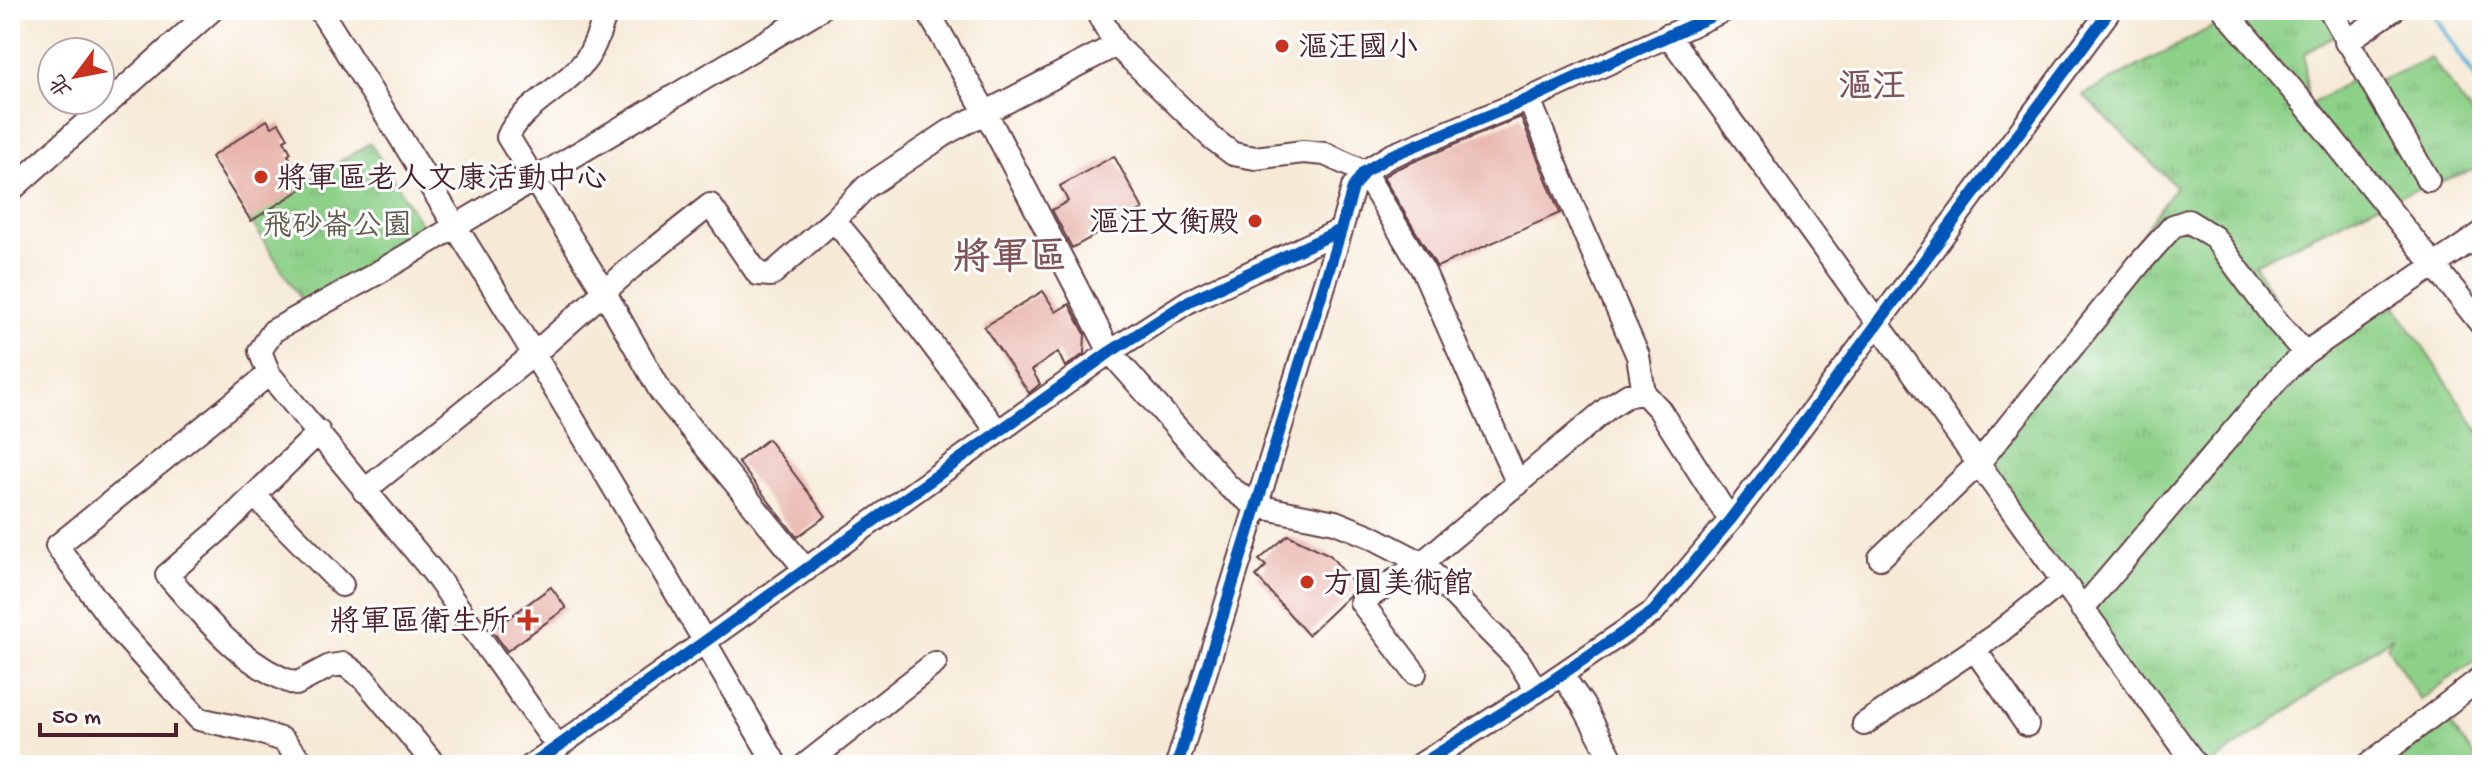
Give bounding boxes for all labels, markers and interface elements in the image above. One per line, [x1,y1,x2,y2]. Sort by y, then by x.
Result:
place label: 漚汪國小 [1298,31,1418,68]
north arrow [36,36,116,116]
marker: 漚汪國小 [1273,37,1291,55]
text: 北 [46,68,79,101]
district label: 漚汪 [1838,70,1906,110]
place label: 將軍區老人文康活動中心 [277,161,607,199]
marker: 將軍區老人文康活動中心 [252,168,270,186]
place label: 漚汪文衡殿 [1089,206,1239,243]
park label: 飛砂崙公園 [262,209,412,246]
marker: 漚汪文衡殿 [1246,212,1264,230]
district label: 將軍區 [953,237,1067,283]
place label: 方圓美術館 [1323,567,1473,604]
marker: 方圓美術館 [1298,573,1316,591]
place label: 將軍區衛生所 [330,605,510,642]
marker: 將軍區衛生所 [517,609,539,631]
scale bar [40,687,176,737]
text: 50 m [52,704,101,733]

